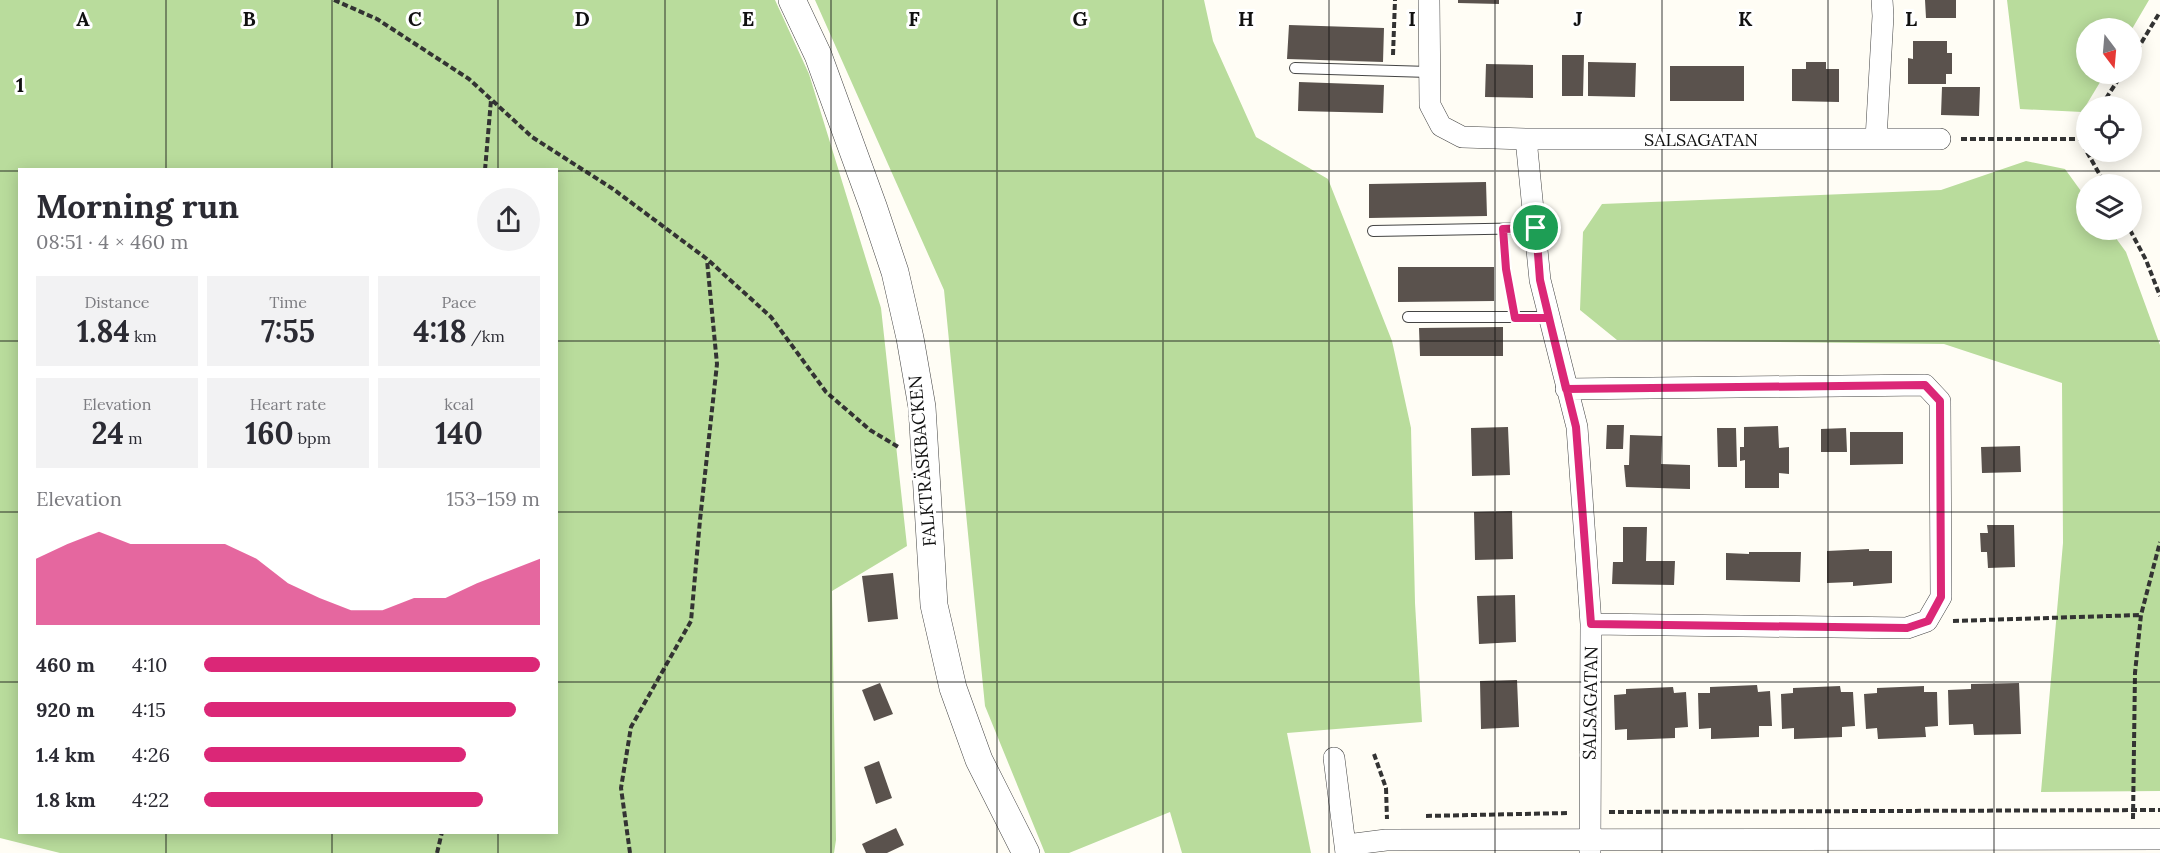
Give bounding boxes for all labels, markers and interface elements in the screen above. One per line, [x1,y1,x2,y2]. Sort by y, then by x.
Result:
text: A [76,6,90,31]
text: B [242,6,256,31]
text: C [408,6,422,31]
text: D [574,6,590,31]
text: E [742,6,754,31]
text: F [908,6,920,31]
text: G [1072,6,1088,31]
text: H [1238,6,1254,31]
text: I [1408,6,1416,31]
text: J [1573,6,1583,31]
text: K [1738,6,1753,31]
text: L [1905,6,1917,31]
north arrow [2076,18,2142,84]
map controls [2076,18,2142,240]
text: 1 [16,72,24,97]
button: locate [2076,96,2142,162]
street label: SALSAGATAN [1644,128,1758,151]
button: layers [2076,174,2142,240]
text: Morning run [36,185,239,227]
button: share [477,188,540,251]
pin [1510,202,1561,253]
icon: arrive [1519,211,1552,244]
text: 08:51 · 4 × 460 m [36,229,188,254]
text: Distance [84,292,150,312]
text: Time [269,292,307,312]
text: Pace [442,292,476,312]
text: 1.84 [77,312,130,350]
text: 7:55 [261,312,315,350]
text: 4:18 [413,312,467,350]
text: km [130,326,157,346]
text: /km [467,326,505,346]
street label: FALKTRÄSKBACKEN [903,374,941,548]
text: Elevation [83,394,151,414]
text: Heart rate [250,394,326,414]
text: kcal [444,394,474,414]
text: 24 [92,414,124,452]
text: 160 [245,414,294,452]
text: 140 [435,414,483,452]
text: m [124,428,142,448]
text: bpm [294,428,331,448]
text: Elevation [36,486,122,511]
text: 153–159 m [447,486,540,511]
street label: SALSAGATAN [1578,646,1602,760]
text: 460 m [36,652,95,677]
text: 4:10 [132,652,168,677]
text: 920 m [36,697,95,722]
text: 4:15 [132,697,166,722]
text: 1.4 km [36,742,95,767]
text: 4:26 [132,742,170,767]
text: 1.8 km [36,787,96,812]
text: 4:22 [132,787,169,812]

